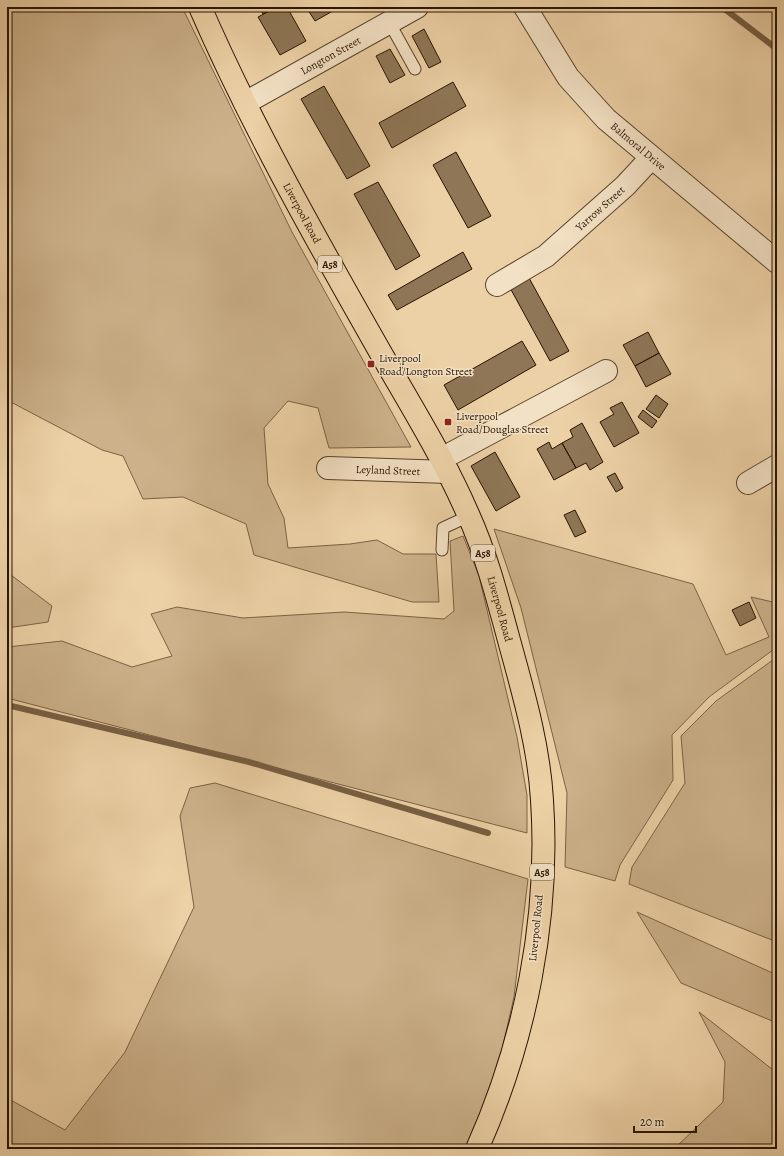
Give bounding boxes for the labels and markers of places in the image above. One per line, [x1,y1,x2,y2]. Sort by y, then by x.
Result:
place label: Liverpool Road/Longton Street [379,351,473,379]
marker: Liverpool Road/Longton Street [366,359,376,369]
place label: Liverpool Road/Douglas Street [456,409,549,437]
marker: Liverpool Road/Douglas Street [443,417,453,427]

